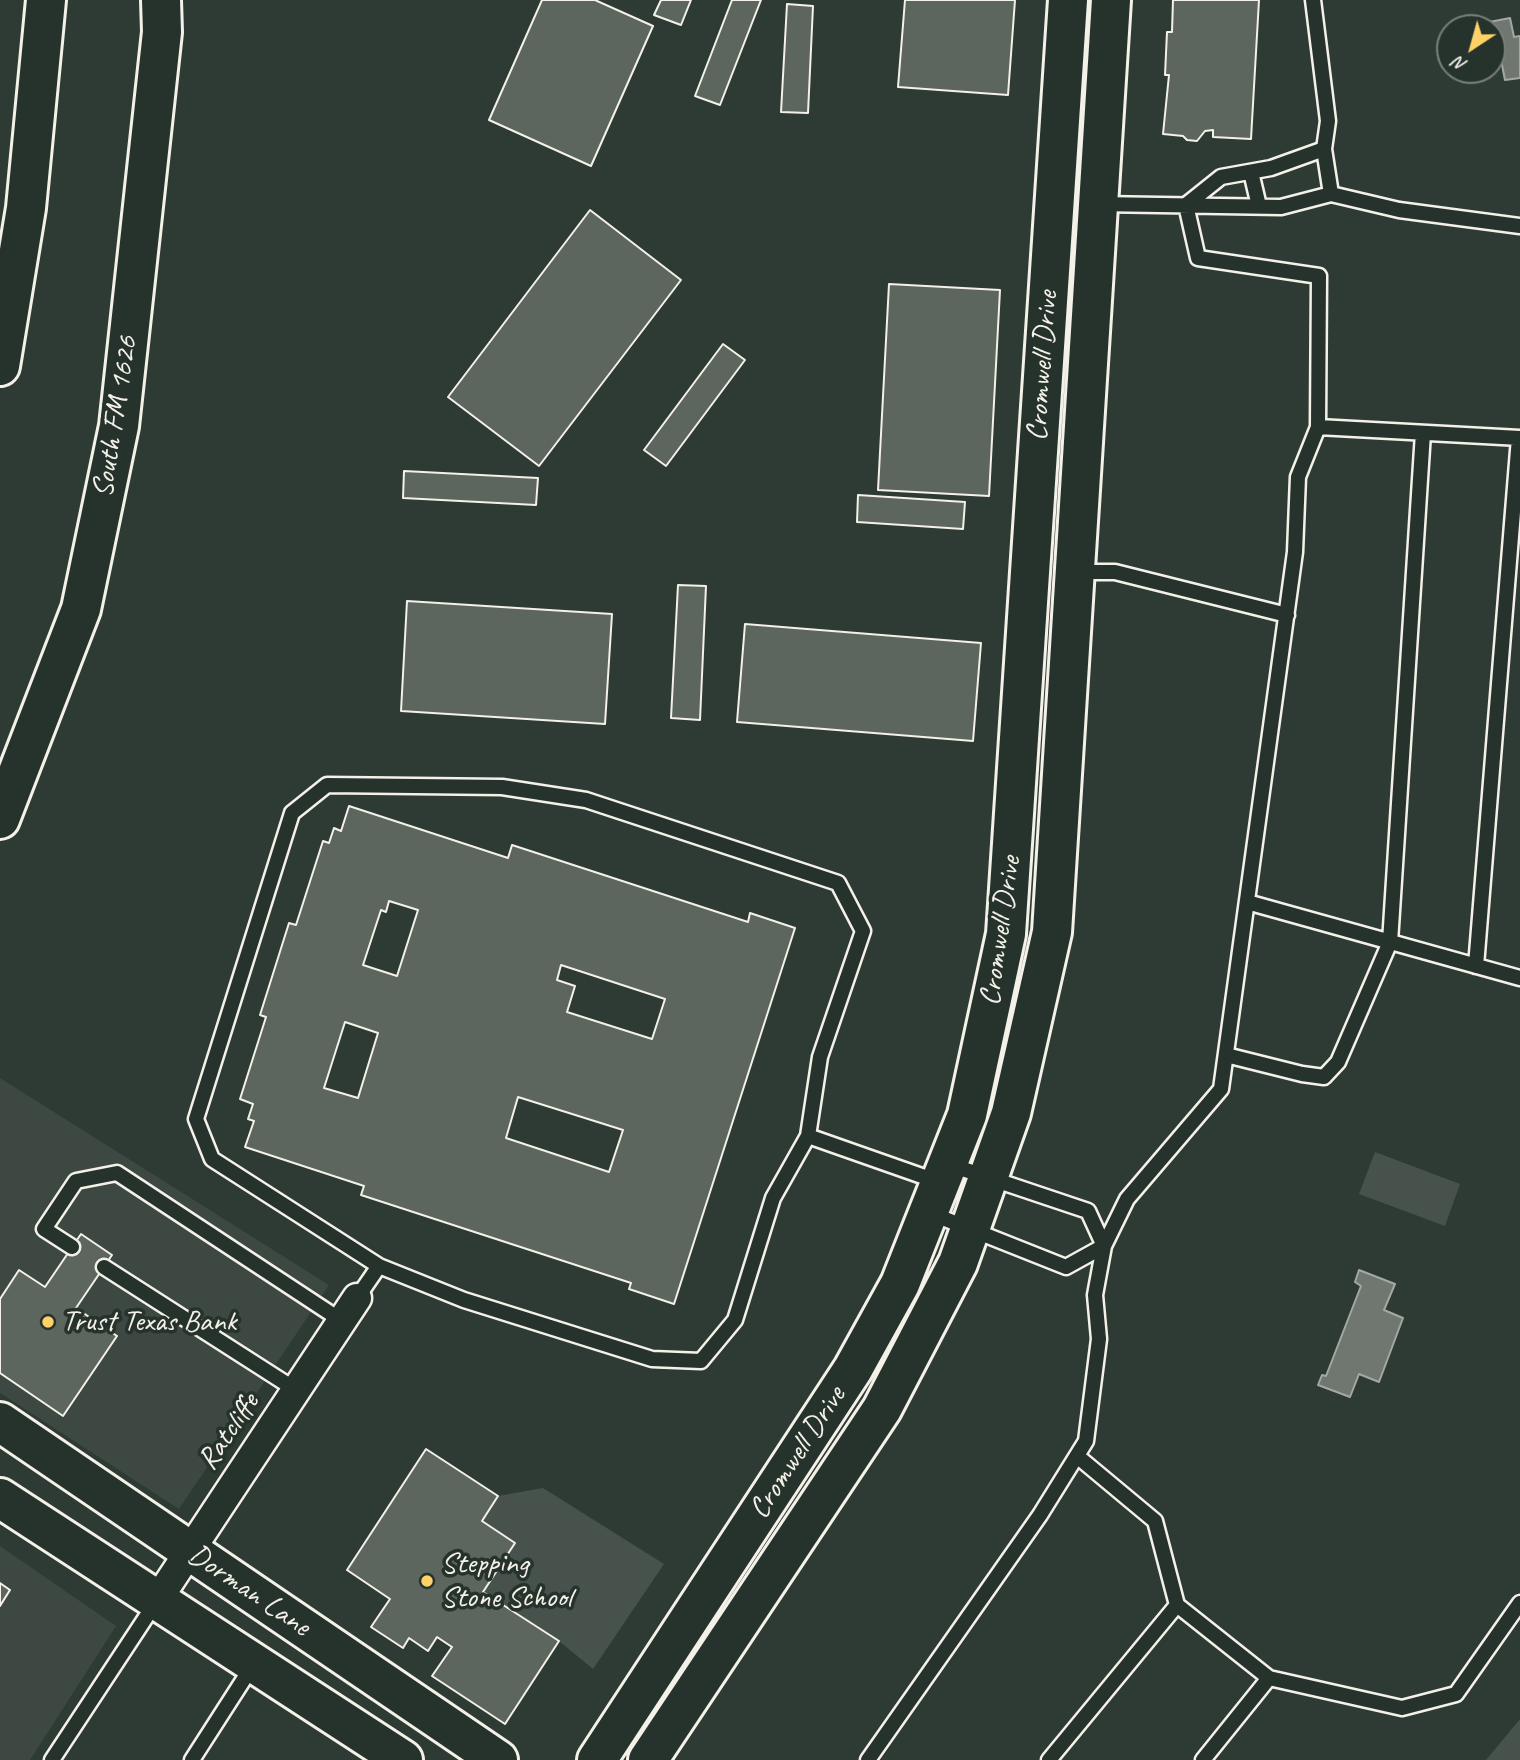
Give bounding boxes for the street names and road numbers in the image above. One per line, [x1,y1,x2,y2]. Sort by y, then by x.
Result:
street label: Cromwell Drive [1020,290,1066,442]
street label: South FM 1626 [85,334,147,500]
street label: Cromwell Drive [973,854,1029,1008]
street label: Cromwell Drive [742,1380,854,1526]
street label: Ratcliffe [190,1387,268,1477]
street label: Dorman Lane [181,1537,317,1645]

